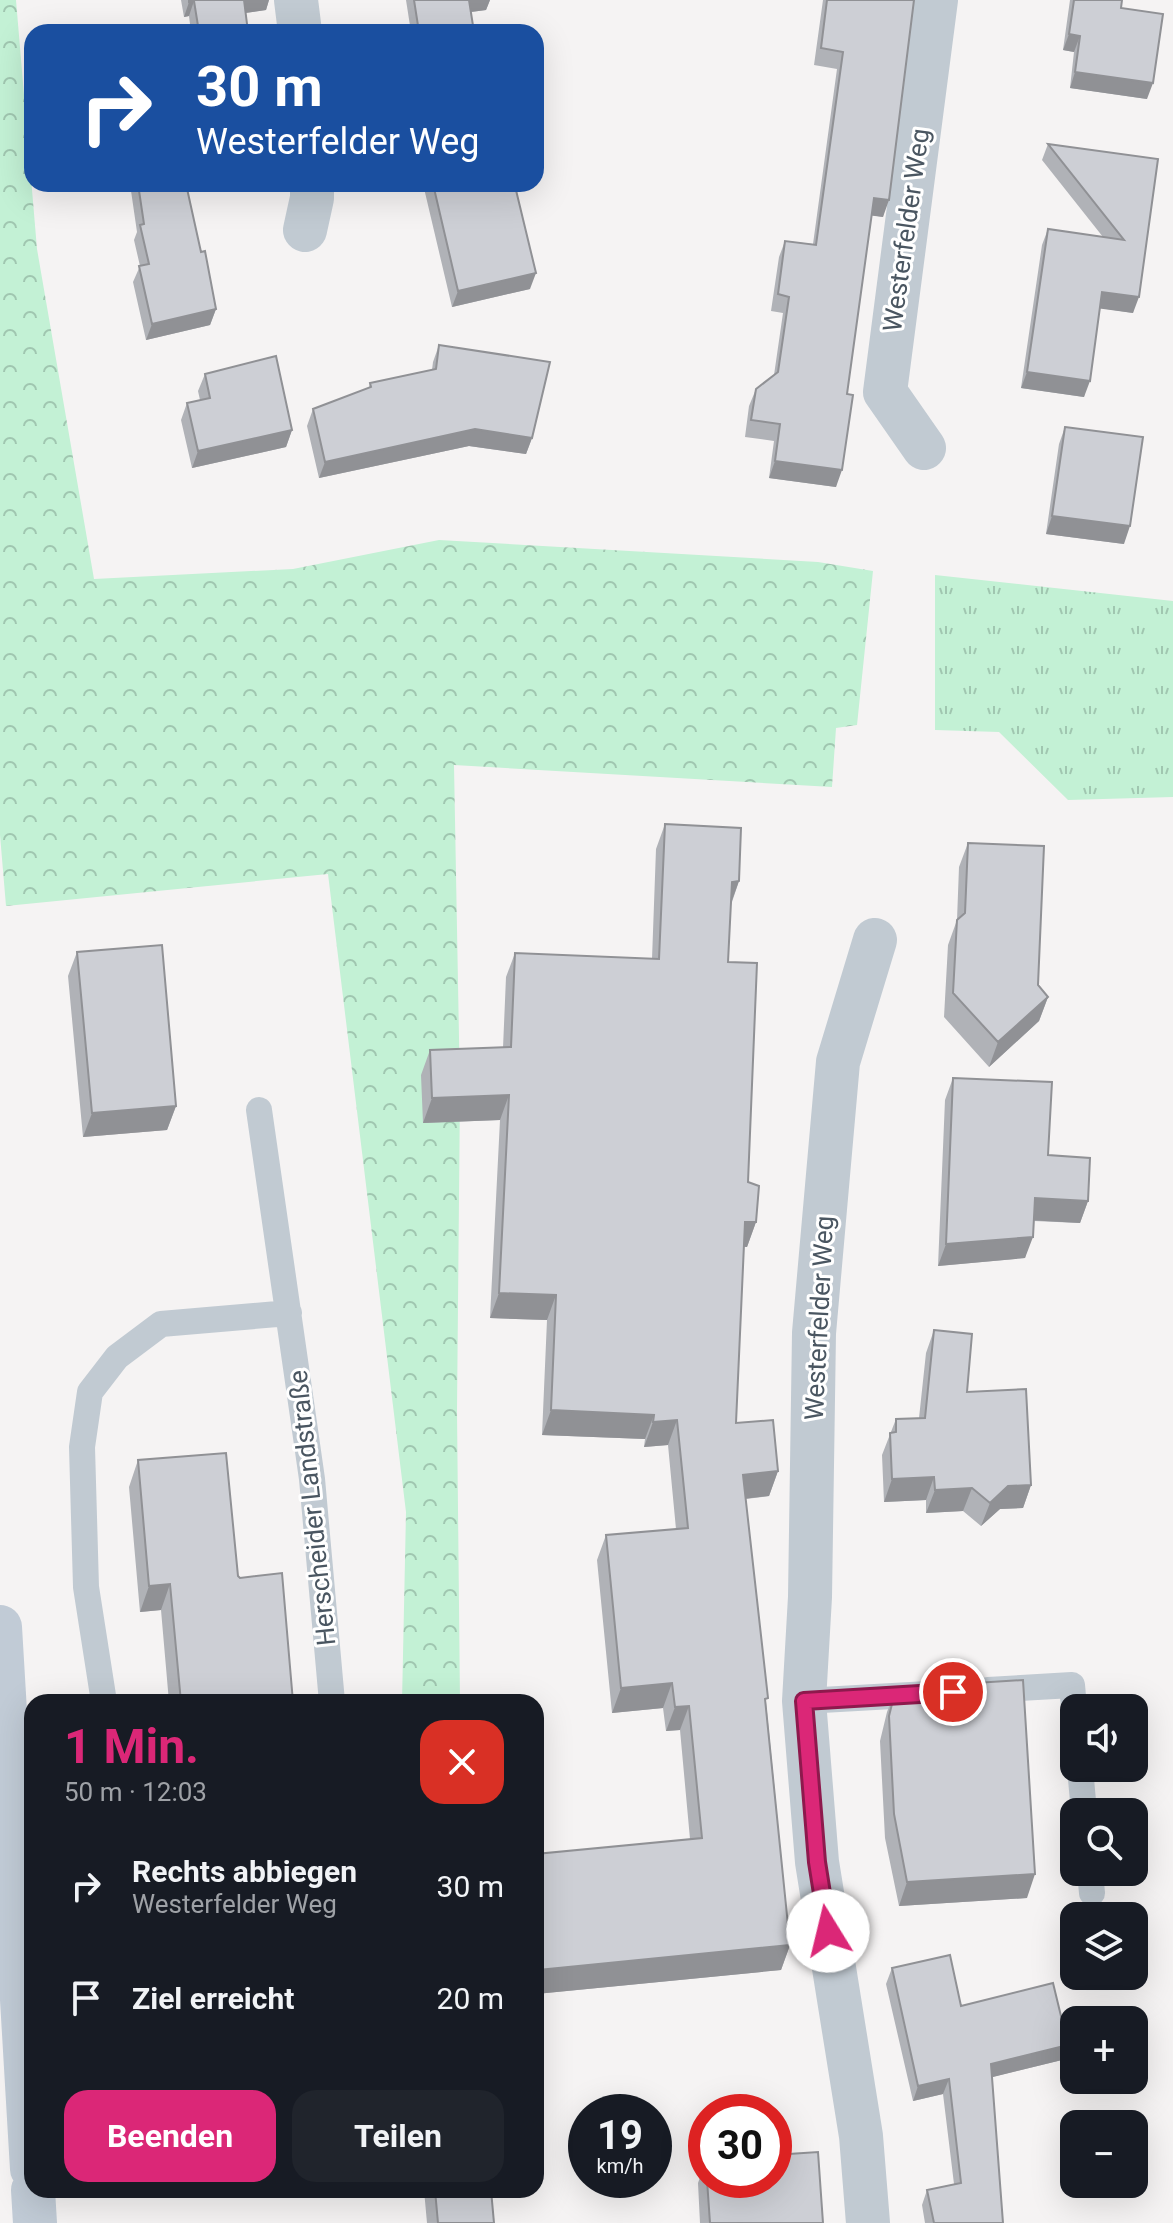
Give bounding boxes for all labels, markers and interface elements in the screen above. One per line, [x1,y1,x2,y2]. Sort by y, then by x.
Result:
text: 30 m [196,54,323,120]
icon: right [64,56,168,160]
text: Westerfelder Weg [196,121,480,163]
street label: Westerfelder Weg [877,127,935,333]
street label: Westerfelder Weg [799,1215,839,1421]
street label: Herscheider Landstraße [283,1369,341,1647]
pin [919,1658,987,1726]
icon: arrive [931,1670,975,1714]
map controls [1060,1694,1148,2198]
button: sound [1060,1694,1148,1782]
text: 1 Min. [64,1718,199,1775]
button: close [420,1720,504,1804]
text: 50 m · 12:03 [64,1777,207,1807]
button: search [1060,1798,1148,1886]
text: Rechts abbiegen [132,1854,357,1889]
icon: right [64,1864,108,1908]
text: 30 m [437,1869,504,1904]
text: Westerfelder Weg [132,1889,337,1919]
position arrow [786,1889,870,1973]
button: layers [1060,1902,1148,1990]
icon: arrive [64,1976,108,2020]
text: Ziel erreicht [132,1981,294,2016]
text: 20 m [437,1981,504,2016]
button: + [1060,2006,1148,2094]
button: Beenden [64,2090,276,2182]
button: Teilen [292,2090,504,2182]
speed limit sign: 30 [688,2094,792,2198]
button: − [1060,2110,1148,2198]
text: 19 [597,2112,643,2159]
text: km/h [597,2154,643,2178]

